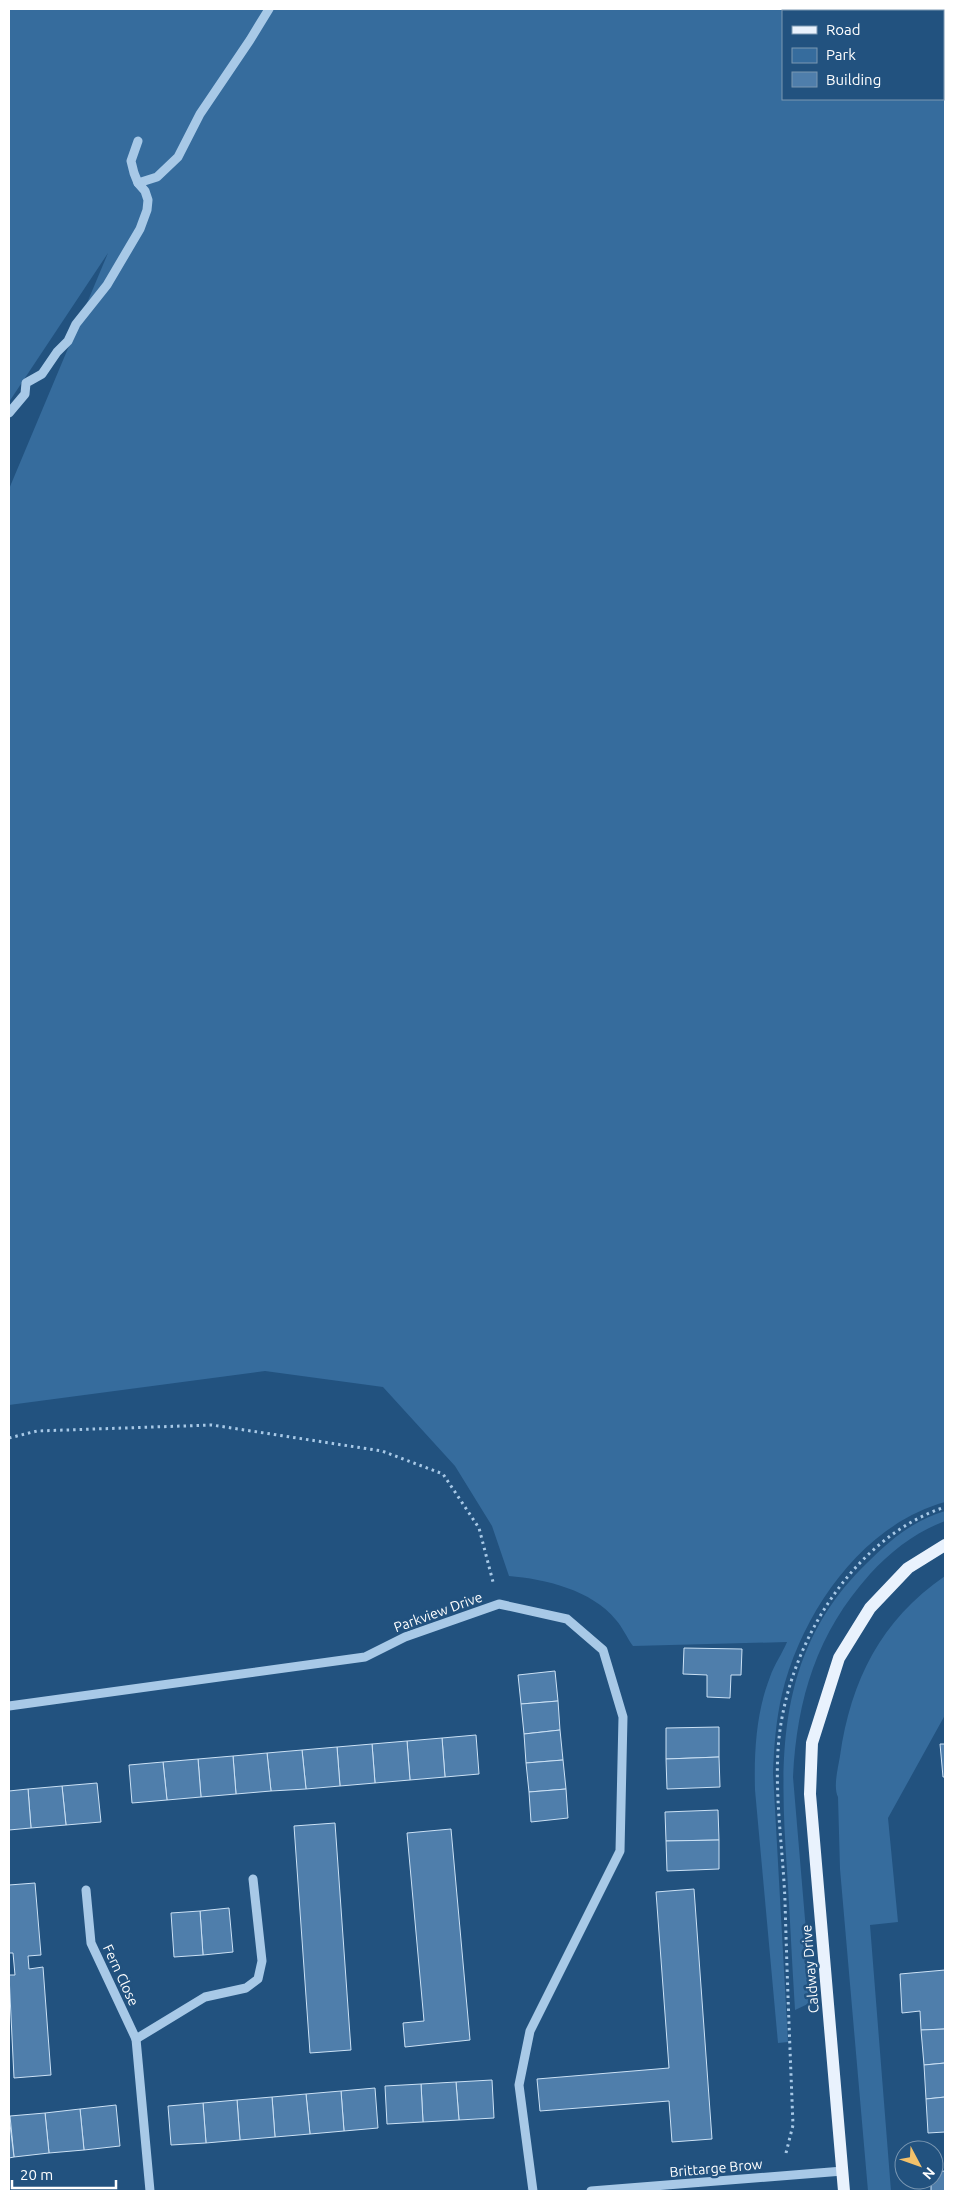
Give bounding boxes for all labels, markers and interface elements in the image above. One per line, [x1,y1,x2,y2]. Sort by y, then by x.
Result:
legend [782,10,944,100]
text: Road [826,21,861,38]
text: Park [826,46,856,63]
text: Building [826,71,881,88]
street label: Parkview Drive [392,1589,484,1635]
street label: Caldway Drive [798,1924,822,2014]
street label: Fern Close [100,1942,142,2008]
north arrow [894,2140,944,2190]
street label: Brittarge Brow [669,2156,763,2180]
scale bar [12,2158,116,2190]
text: N [919,2164,938,2183]
text: 20 m [20,2166,53,2183]

